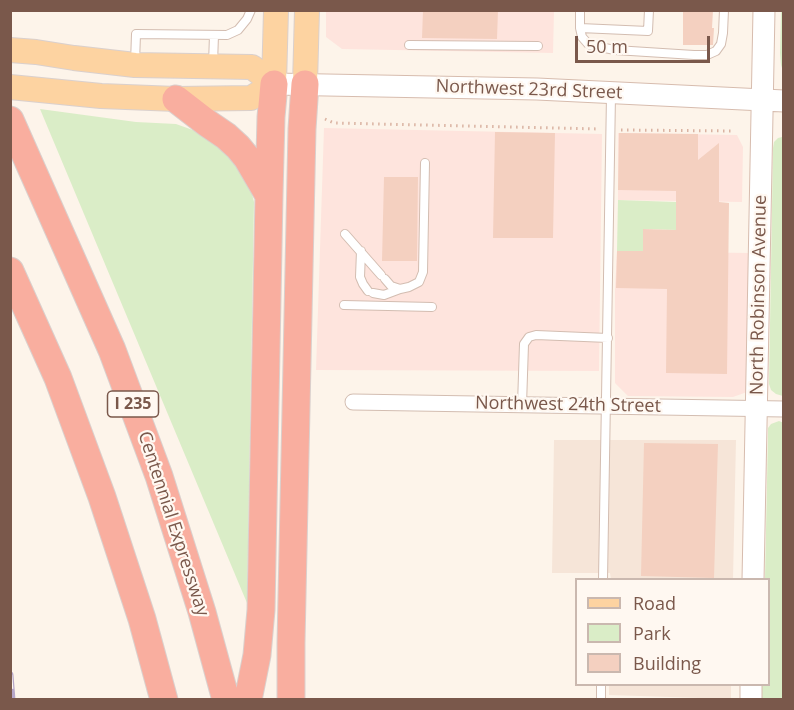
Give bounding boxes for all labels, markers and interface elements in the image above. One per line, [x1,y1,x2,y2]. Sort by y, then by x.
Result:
scale bar [578,24,713,62]
text: 50 m [586,34,628,58]
street label: Northwest 23rd Street [435,76,623,104]
street label: North Robinson Avenue [746,195,772,395]
road number: I 235 [108,391,158,417]
street label: Northwest 24th Street [475,393,661,417]
street label: Centennial Expressway [133,429,213,619]
legend [575,578,770,686]
text: Road [633,591,676,615]
text: Park [633,621,671,645]
text: Building [633,651,701,675]

